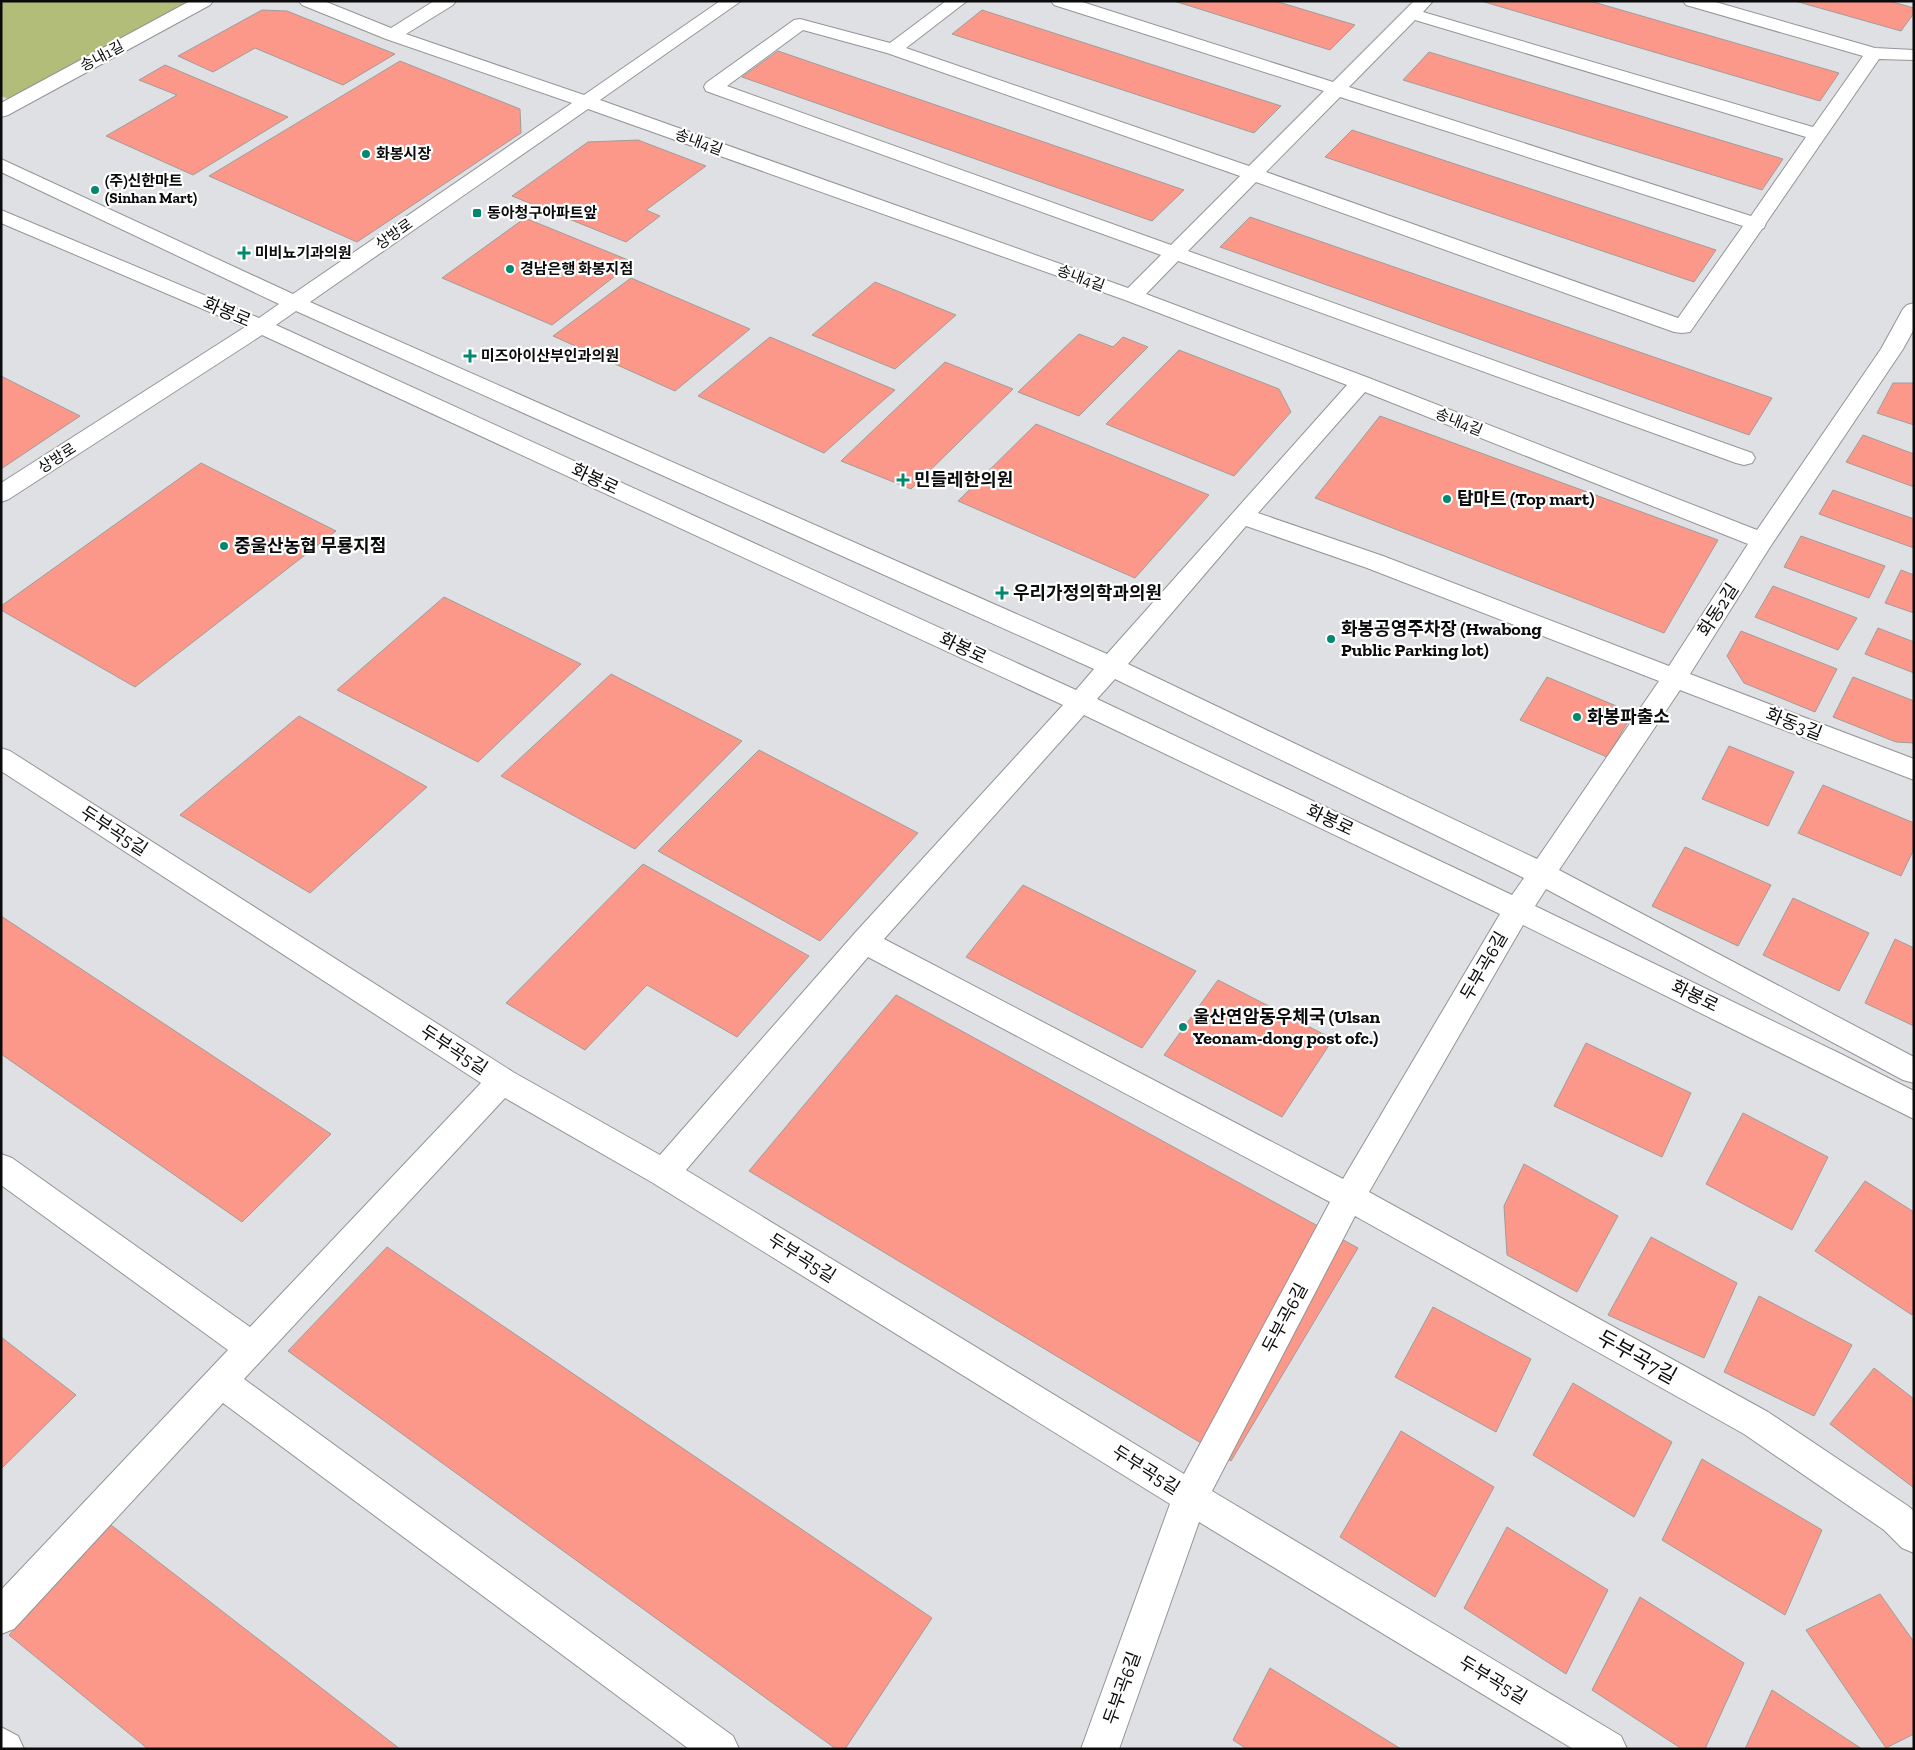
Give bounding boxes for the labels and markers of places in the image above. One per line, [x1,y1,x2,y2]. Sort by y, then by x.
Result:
place label: 화봉시장 [376,145,431,163]
marker: 화봉시장 [360,148,372,160]
place label: (주)신한마트 (Sinhan Mart) [105,172,197,207]
marker: (주)신한마트 (Sinhan Mart) [89,184,101,196]
place label: 동아청구아파트앞 [487,204,598,222]
marker: 동아청구아파트앞 [471,207,483,219]
place label: 미비뇨기과의원 [255,244,352,262]
marker: 미비뇨기과의원 [237,246,251,260]
place label: 경남은행 화봉지점 [520,260,633,278]
marker: 경남은행 화봉지점 [504,263,516,275]
place label: 미즈아이산부인과의원 [481,347,619,365]
marker: 미즈아이산부인과의원 [463,349,477,363]
place label: 민들레한의원 [914,469,1013,491]
marker: 민들레한의원 [896,473,910,487]
place label: 탑마트 (Top mart) [1457,488,1594,510]
marker: 탑마트 (Top mart) [1441,493,1453,505]
place label: 중울산농협 무룡지점 [234,535,386,557]
marker: 중울산농협 무룡지점 [218,540,230,552]
place label: 우리가정의학과의원 [1013,582,1162,604]
marker: 우리가정의학과의원 [995,586,1009,600]
place label: 화봉공영주차장 (Hwabong Public Parking lot) [1341,618,1542,661]
marker: 화봉공영주차장 (Hwabong Public Parking lot) [1325,633,1337,645]
place label: 화봉파출소 [1587,706,1670,728]
marker: 화봉파출소 [1571,711,1583,723]
place label: 울산연암동우체국 (Ulsan Yeonam-dong post ofc.) [1193,1006,1380,1049]
marker: 울산연암동우체국 (Ulsan Yeonam-dong post ofc.) [1177,1021,1189,1033]

